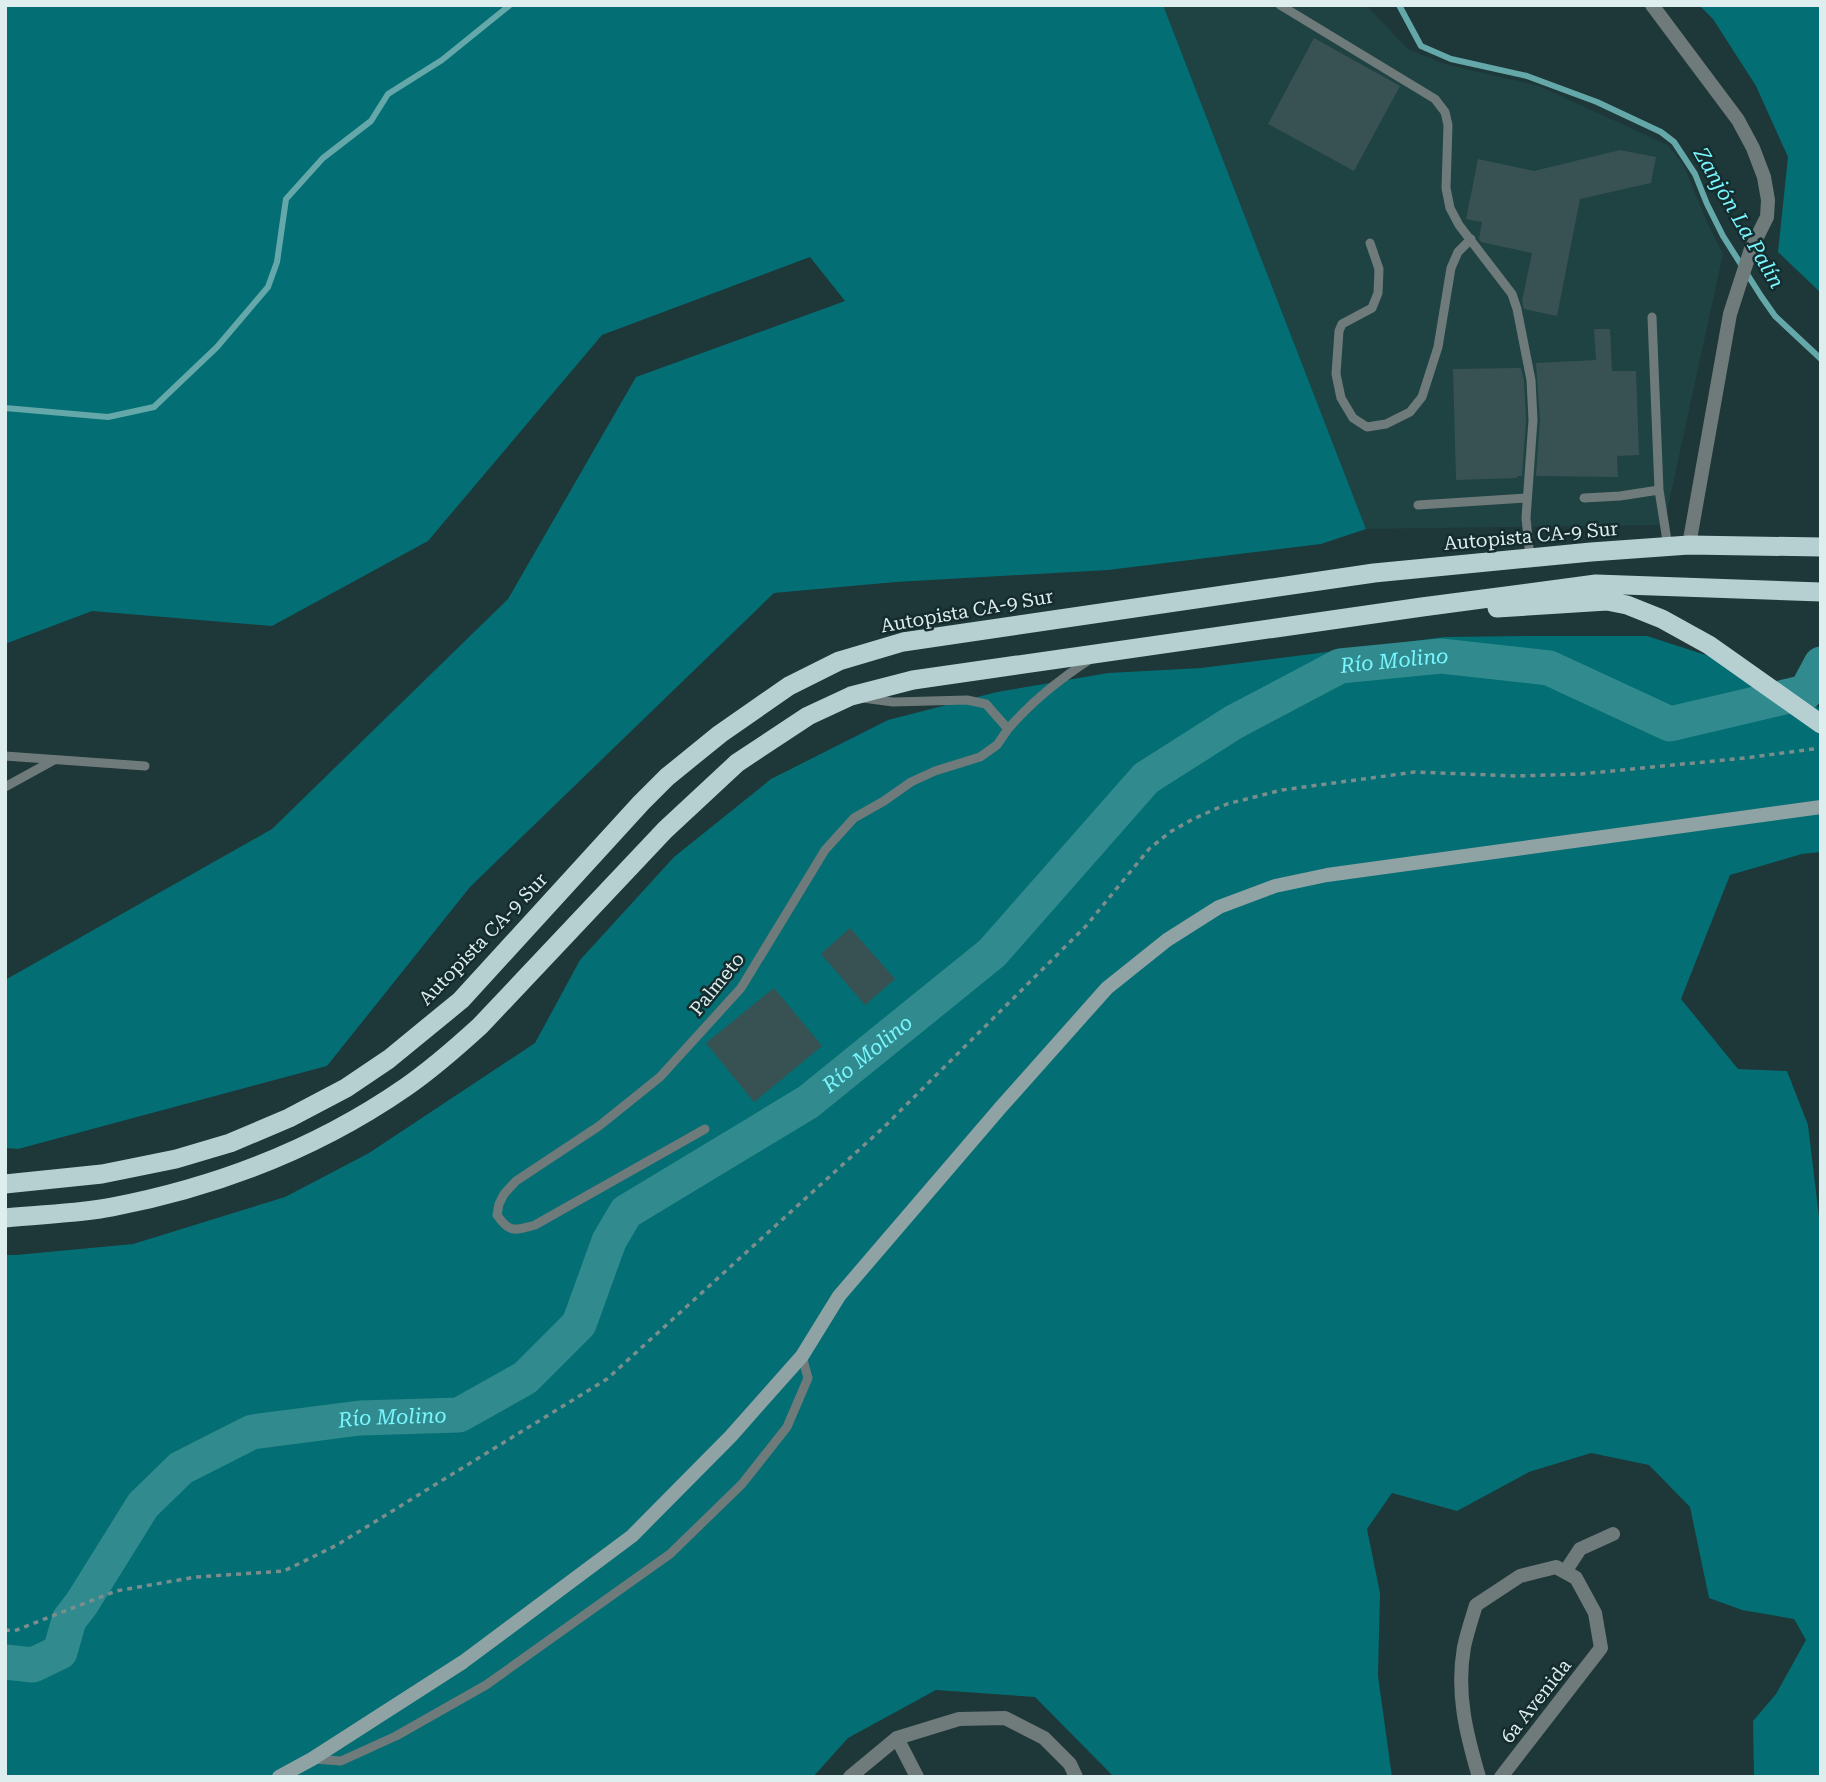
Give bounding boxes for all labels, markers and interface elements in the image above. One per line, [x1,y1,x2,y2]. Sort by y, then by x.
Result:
water label: Zanjón La Palín [1689,143,1789,293]
street label: Autopista CA-9 Sur [1443,517,1619,555]
street label: Autopista CA-9 Sur [879,584,1055,637]
water label: Río Molino [1338,644,1450,678]
street label: Autopista CA-9 Sur [414,868,552,1010]
street label: Palmeto [685,948,749,1020]
water label: Río Molino [817,1010,917,1098]
water label: Río Molino [336,1403,447,1433]
street label: 6a Avenida [1496,1654,1576,1748]

